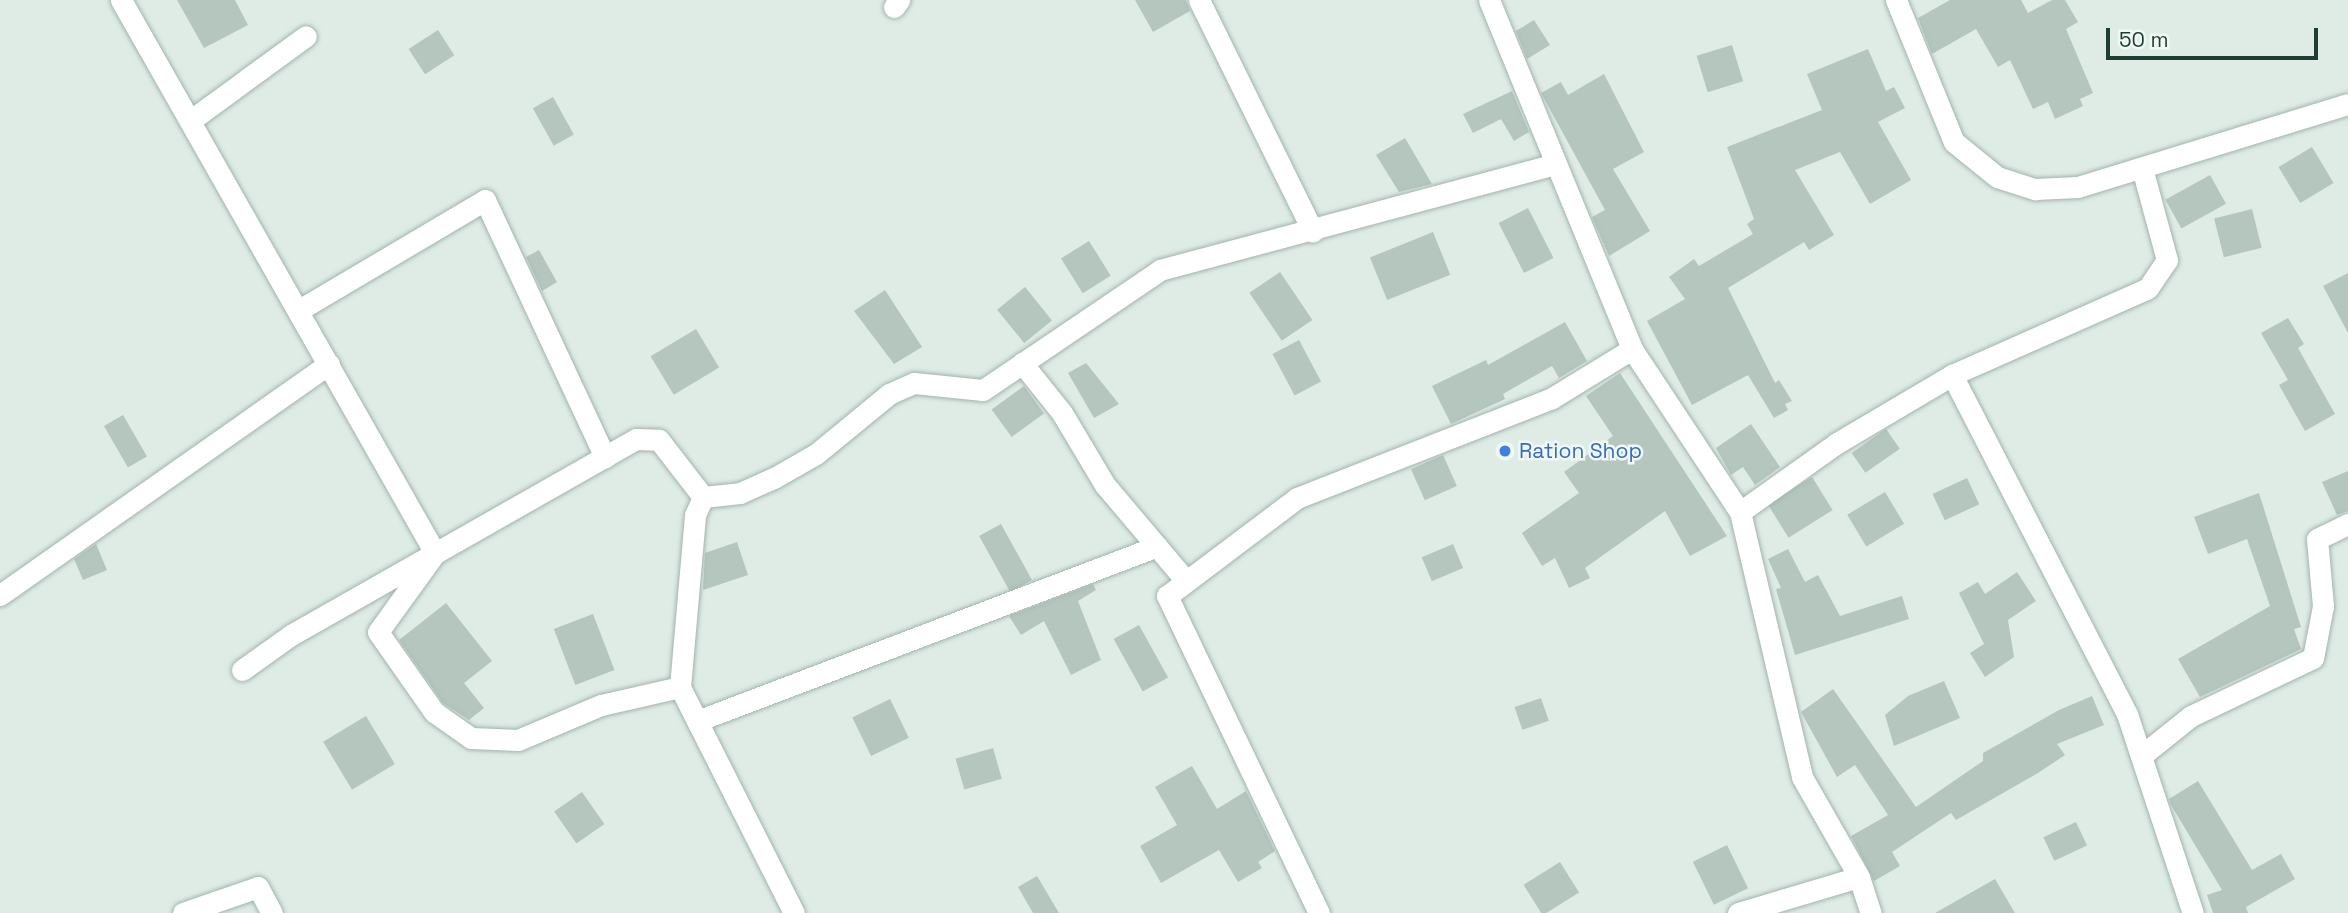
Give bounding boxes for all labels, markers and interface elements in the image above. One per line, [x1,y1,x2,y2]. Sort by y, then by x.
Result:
scale bar [2110,14,2322,58]
text: 50 m [2119,26,2169,53]
place label: Ration Shop [1519,438,1642,464]
marker: Ration Shop [1497,443,1513,459]

